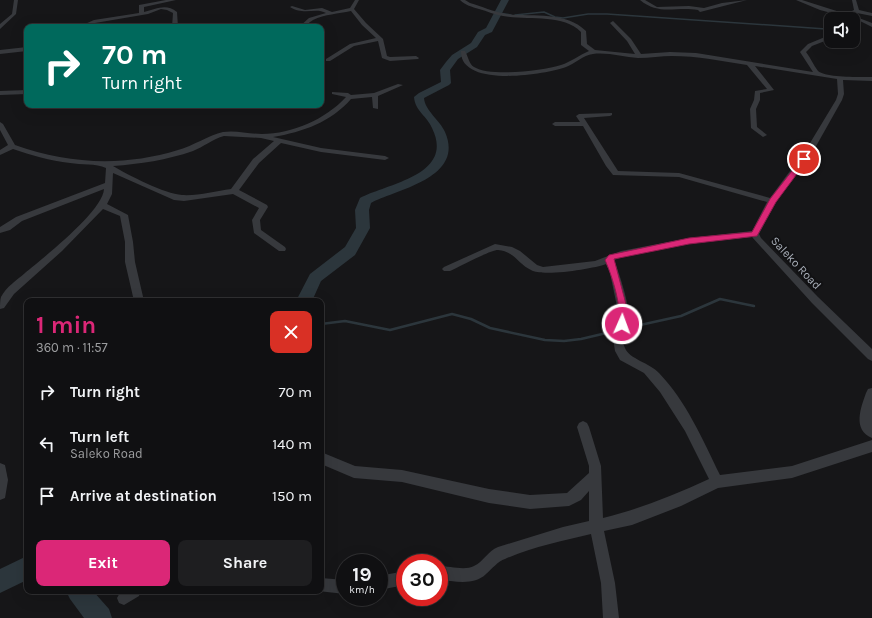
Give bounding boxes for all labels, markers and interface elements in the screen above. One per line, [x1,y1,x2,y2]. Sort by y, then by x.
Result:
map controls [824,12,860,48]
button: sound [824,12,860,48]
text: 70 m [102,38,167,71]
icon: right [36,40,88,92]
text: Turn right [102,72,182,94]
pin [787,142,821,176]
icon: arrive [793,148,815,170]
street label: Saleko Road [768,234,824,292]
position arrow [601,303,643,345]
text: 1 min [36,311,96,339]
button: close [270,311,312,353]
text: 360 m · 11:57 [36,340,108,355]
icon: right [36,381,58,403]
text: Turn right [70,383,140,401]
text: 70 m [278,383,312,401]
text: Turn left [70,428,129,446]
icon: left [36,433,58,455]
text: 140 m [272,435,312,453]
text: Saleko Road [70,446,143,461]
icon: arrive [36,485,58,507]
text: Arrive at destination [70,487,217,505]
text: 150 m [272,487,312,505]
button: Exit [36,540,170,586]
button: Share [178,540,312,586]
speed limit sign: 30 [396,554,448,606]
text: 19 [352,563,372,586]
text: km/h [349,584,375,596]

